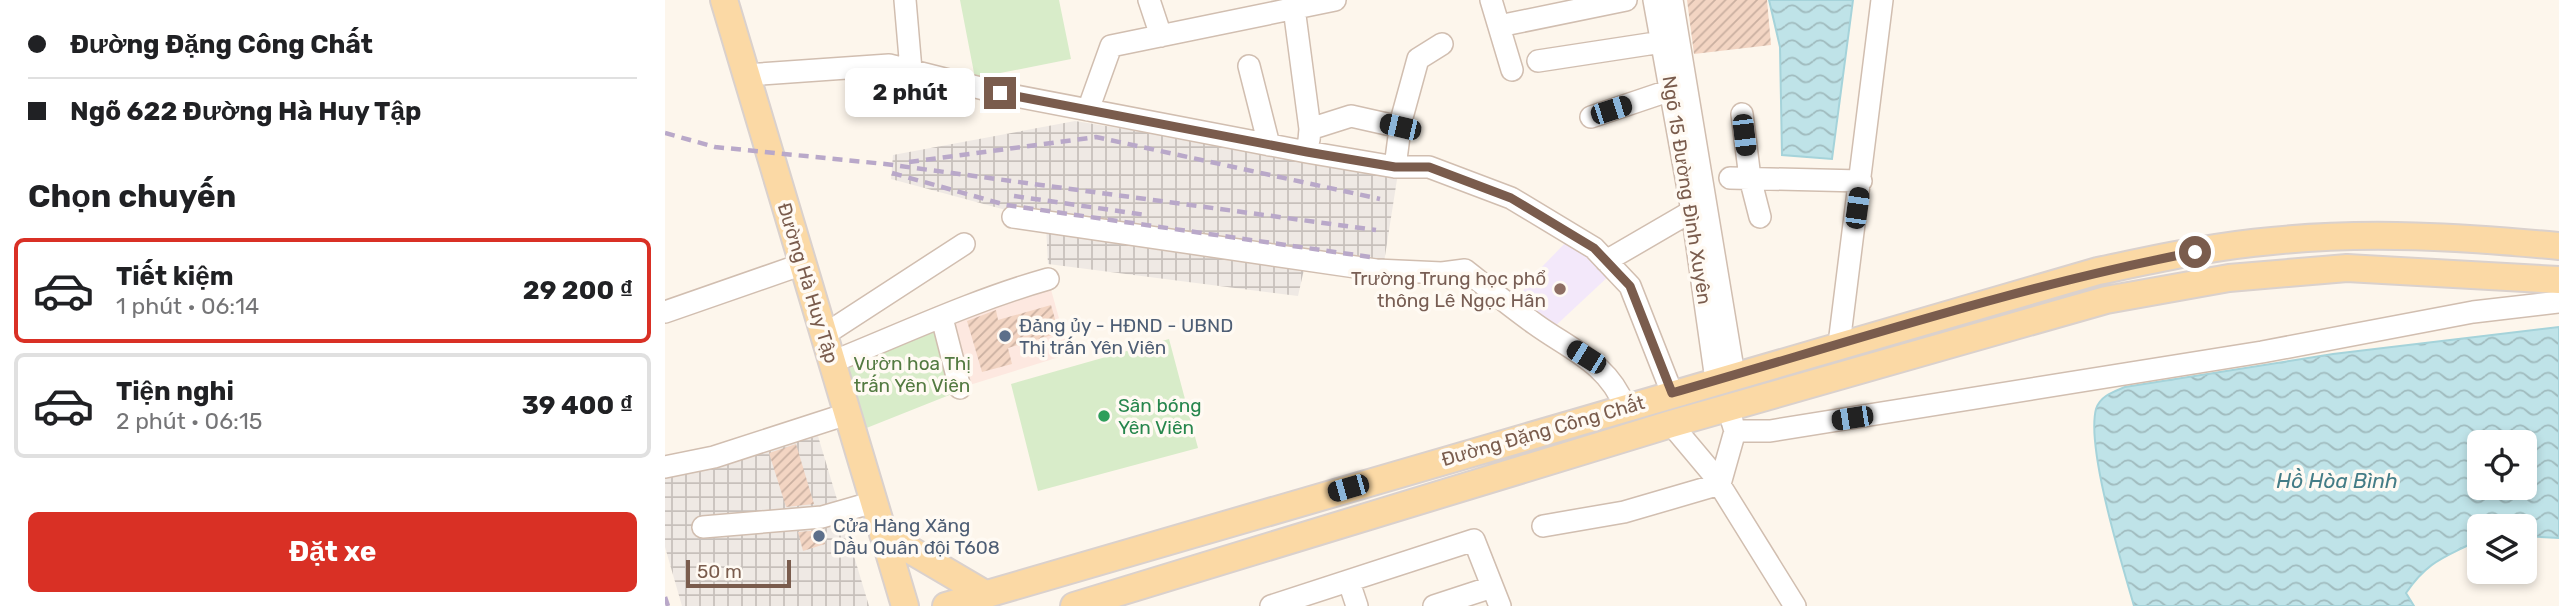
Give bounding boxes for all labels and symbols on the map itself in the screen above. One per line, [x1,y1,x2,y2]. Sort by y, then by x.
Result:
callout: 2 phút [846,68,975,118]
street label: Ngõ 15 Đường Đình Xuyên [1658,74,1716,306]
route end [984,77,1016,109]
car [1588,94,1635,126]
car [1378,112,1423,142]
car [1732,113,1757,157]
car [1844,186,1871,230]
street label: Đường Hà Huy Tập [773,200,843,366]
route start [2179,236,2211,268]
place label: Trường Trung học phổ thông Lê Ngọc Hân [1351,267,1546,312]
marker: Trường Trung học phổ thông Lê Ngọc Hân [1552,281,1568,297]
place label: Đảng ủy - HĐND - UBND Thị trấn Yên Viên [1019,314,1233,359]
marker: Đảng ủy - HĐND - UBND Thị trấn Yên Viên [997,328,1013,344]
car [1563,337,1610,377]
park label: Vườn hoa Thị trấn Yên Viên [853,352,971,397]
street label: Đường Đặng Công Chất [1439,391,1648,471]
place label: Sân bóng Yên Viên [1118,394,1202,439]
car [1830,404,1875,432]
marker: Sân bóng Yên Viên [1096,408,1112,424]
water label: Hồ Hòa Bình [2276,468,2398,493]
car [1325,472,1372,504]
place label: Cửa Hàng Xăng Dầu Quân đội T608 [833,514,1000,559]
marker: Cửa Hàng Xăng Dầu Quân đội T608 [811,528,827,544]
scale bar [686,557,791,589]

